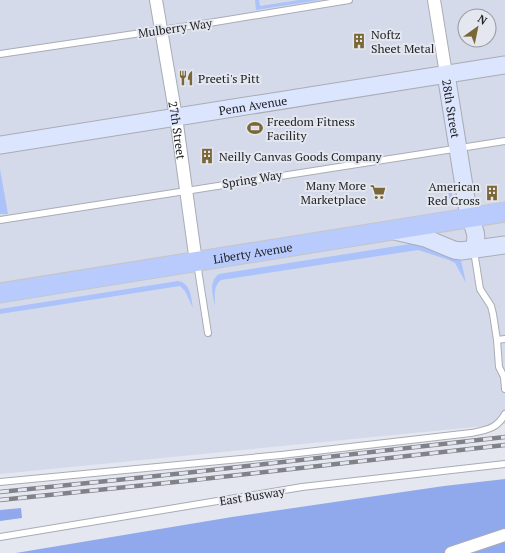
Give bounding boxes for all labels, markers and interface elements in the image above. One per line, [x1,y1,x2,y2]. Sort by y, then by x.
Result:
north arrow [457,8,497,48]
text: N [475,11,490,28]
street label: Mulberry Way [137,15,214,41]
place label: Noftz Sheet Metal [371,27,435,56]
building icon: Noftz Sheet Metal [350,32,368,50]
restaurant icon: Preeti's Pitt [177,69,195,87]
place label: Preeti's Pitt [198,71,261,86]
street label: 28th Street [439,78,464,140]
street label: Penn Avenue [218,92,288,118]
street label: 27th Street [166,100,189,161]
place label: Freedom Fitness Facility [267,114,355,143]
sports icon: Freedom Fitness Facility [246,119,264,137]
building icon: Neilly Canvas Goods Company [198,147,216,165]
place label: Neilly Canvas Goods Company [219,149,383,164]
street label: Spring Way [221,167,284,191]
place label: Many More Marketplace [301,178,366,207]
place label: American Red Cross [428,179,480,208]
supermarket icon: Many More Marketplace [369,183,387,201]
building icon: American Red Cross [483,184,501,202]
street label: Liberty Avenue [212,239,293,266]
street label: East Busway [218,483,287,509]

